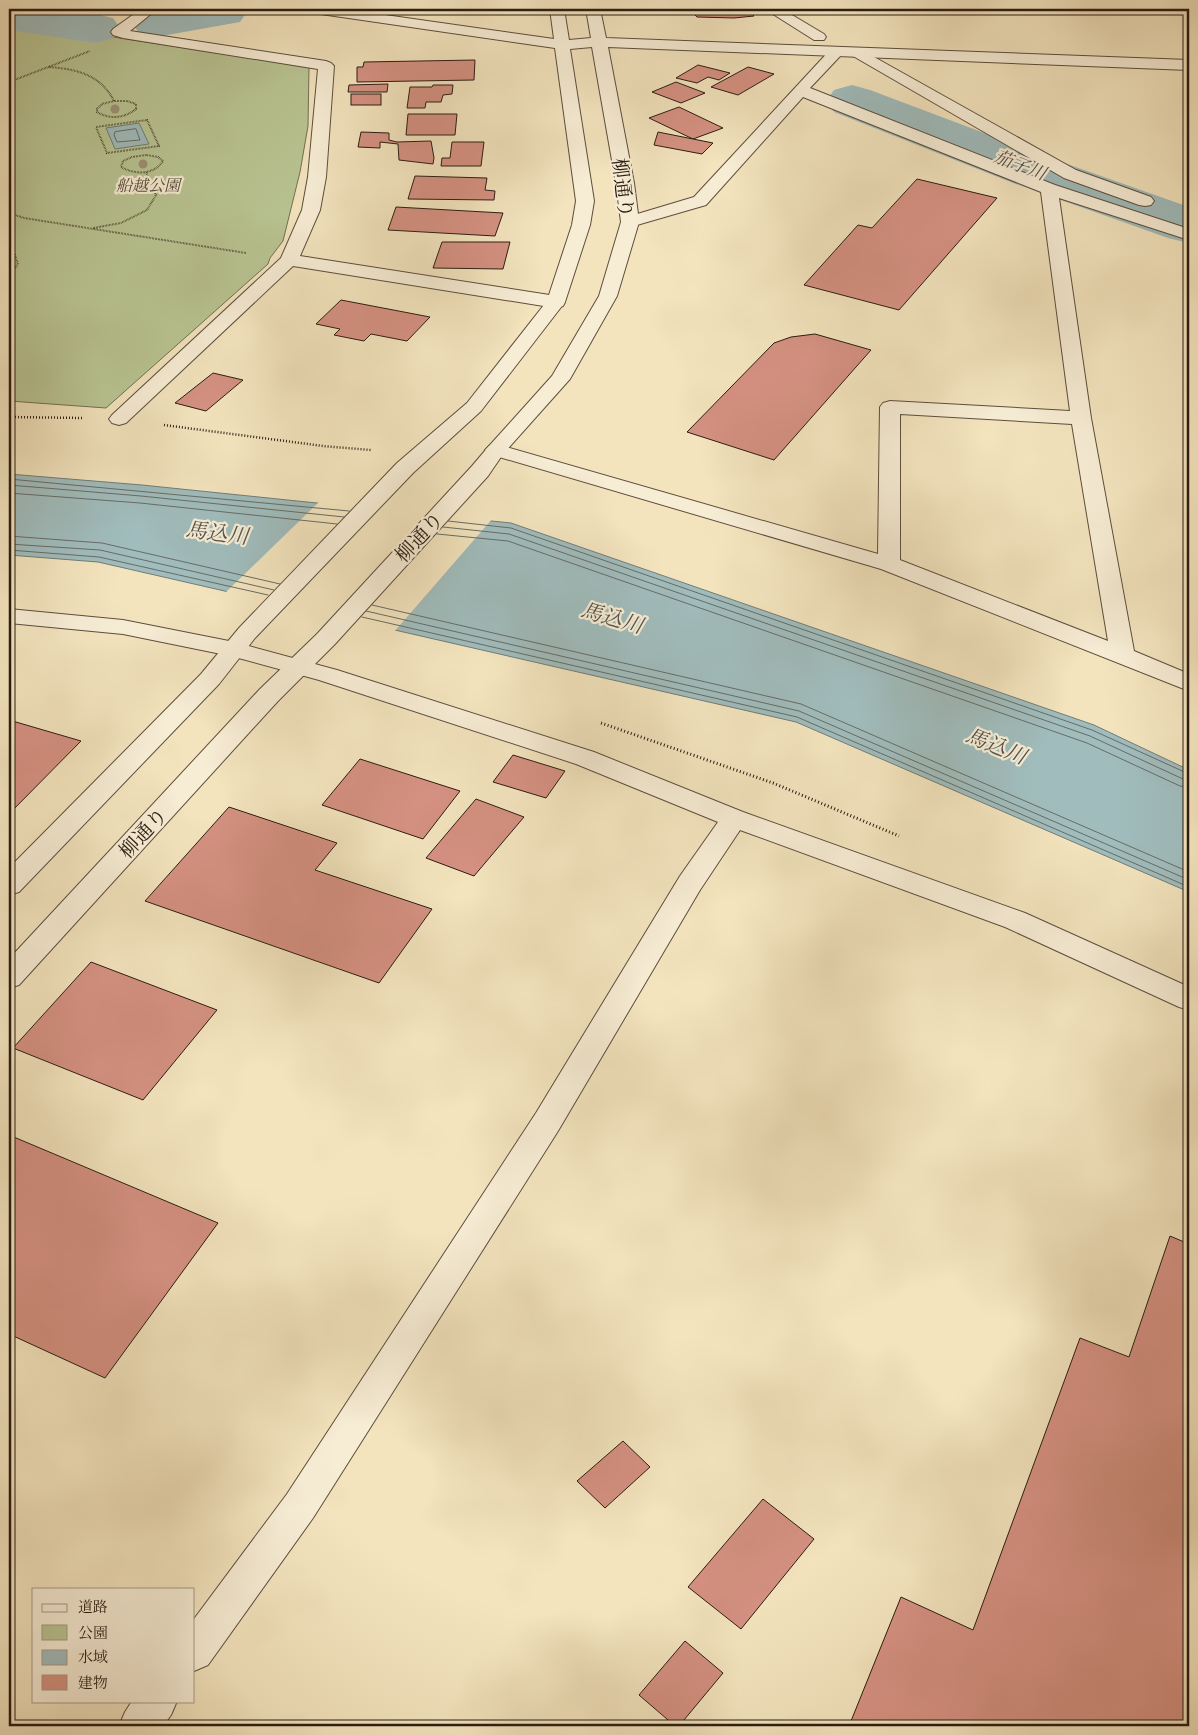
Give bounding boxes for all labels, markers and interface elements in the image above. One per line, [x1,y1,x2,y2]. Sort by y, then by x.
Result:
water label: 茄子川 [990,145,1051,187]
street label: 柳通り [605,157,638,219]
park label: 船越公園 [116,176,183,196]
street label: 柳通り [390,508,450,568]
water label: 馬込川 [184,517,252,551]
water label: 馬込川 [578,598,648,641]
water label: 馬込川 [962,723,1032,772]
street label: 柳通り [114,804,174,864]
legend [32,1588,195,1702]
text: 道路 [78,1598,108,1617]
text: 公園 [78,1624,108,1643]
text: 水域 [78,1648,108,1667]
text: 建物 [78,1674,108,1693]

